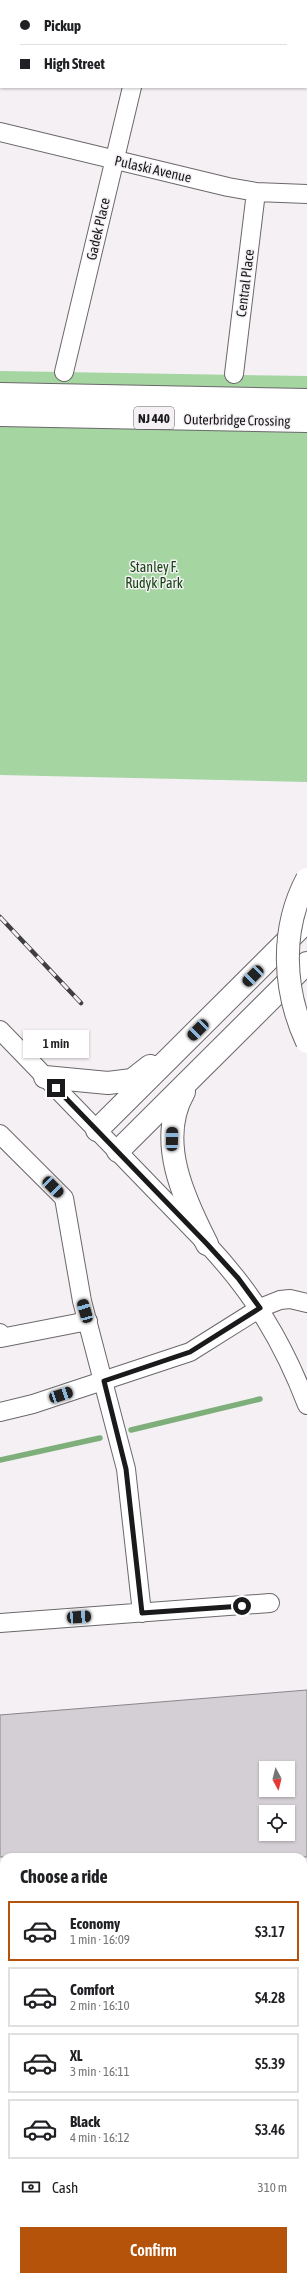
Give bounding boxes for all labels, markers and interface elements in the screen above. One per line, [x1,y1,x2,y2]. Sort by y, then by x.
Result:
text: Pickup [44,17,81,34]
text: High Street [44,55,105,72]
street label: Pulaski Avenue [113,152,193,186]
street label: Gadek Place [83,196,113,262]
street label: Central Place [233,248,257,318]
road number: NJ 440 [134,407,174,429]
street label: Outerbridge Crossing [183,411,291,429]
park label: Stanley F. Rudyk Park [125,559,183,591]
car [240,963,266,989]
car [185,1017,211,1043]
callout: 1 min [23,1030,89,1058]
text: 1 min [43,1036,69,1051]
route end [47,1079,65,1097]
car [166,1127,178,1151]
car [40,1174,66,1200]
car [76,1298,94,1324]
car [48,1386,74,1404]
route start [233,1597,251,1615]
car [67,1610,91,1624]
north arrow [259,1761,295,1797]
map controls [259,1761,295,1841]
button: locate [259,1805,295,1841]
text: Choose a ride [20,1866,108,1887]
icon: car [22,1913,58,1949]
text: Economy [70,1915,120,1932]
text: $3.17 [255,1923,285,1940]
text: 1 min · 16:09 [70,1932,130,1947]
icon: car [22,1979,58,2015]
text: Comfort [70,1981,114,1998]
text: $4.28 [255,1989,285,2006]
text: 2 min · 16:10 [70,1998,130,2013]
icon: car [22,2045,58,2081]
text: XL [70,2047,83,2064]
text: $5.39 [255,2055,285,2072]
text: 3 min · 16:11 [70,2064,130,2079]
icon: car [22,2111,58,2147]
text: Black [70,2113,100,2130]
text: $3.46 [255,2121,285,2138]
text: 4 min · 16:12 [70,2130,130,2145]
icon: cash [20,2176,42,2198]
text: Cash [52,2179,78,2196]
text: 310 m [258,2180,287,2195]
button: Confirm [20,2227,287,2273]

